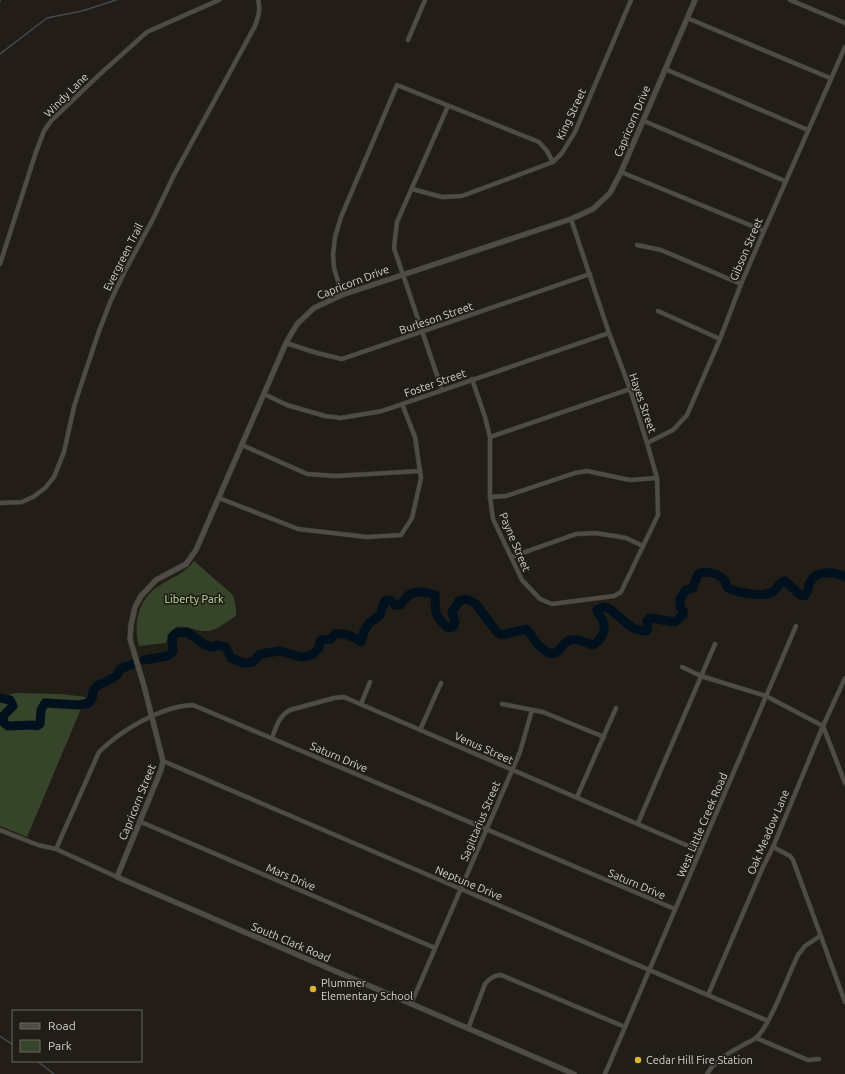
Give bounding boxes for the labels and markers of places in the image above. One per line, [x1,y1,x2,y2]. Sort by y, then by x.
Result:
place label: Plummer Elementary School [321,977,413,1002]
marker: Plummer Elementary School [308,984,318,994]
place label: Cedar Hill Fire Station [646,1054,753,1066]
marker: Cedar Hill Fire Station [633,1055,643,1065]

